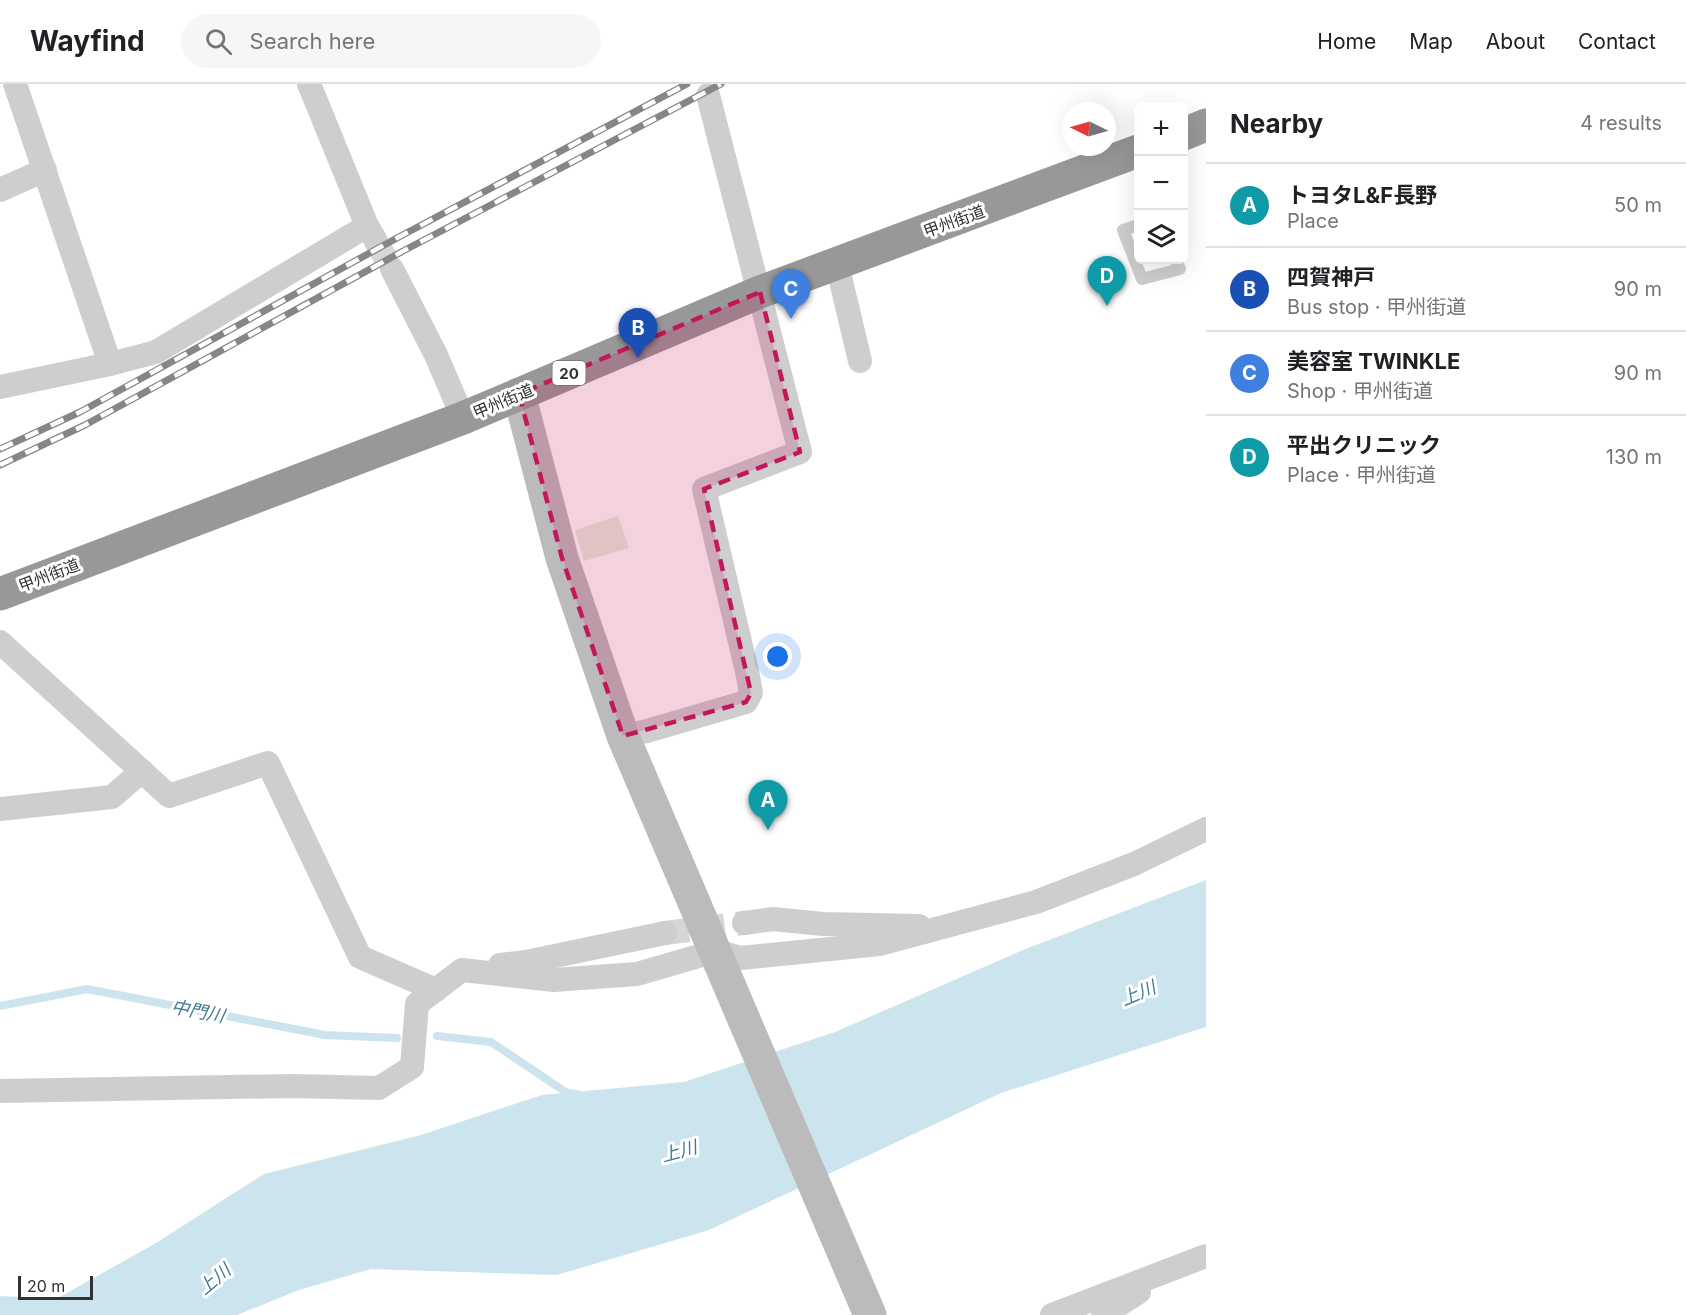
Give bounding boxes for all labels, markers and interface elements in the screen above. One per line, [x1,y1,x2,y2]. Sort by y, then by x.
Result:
search box [181,14,601,68]
text: Wayfind [30,24,145,58]
icon: search [202,25,235,58]
text: Search here [250,28,375,54]
text: Home [1317,29,1376,54]
text: Map [1409,29,1453,54]
text: About [1486,29,1545,54]
text: Contact [1578,29,1656,54]
north arrow [1062,102,1116,156]
map controls [1134,102,1188,264]
button: + [1134,102,1188,156]
text: Nearby [1230,108,1323,139]
text: 4 results [1580,111,1662,135]
button: − [1134,156,1188,210]
text: トヨタL&F長野 [1287,182,1437,208]
text: A [1242,193,1257,217]
text: 50 m [1614,193,1662,217]
street label: 甲州街道 [921,201,987,241]
text: Place [1287,209,1339,233]
button: layers [1134,210,1188,264]
pin: D [1088,256,1126,306]
text: 四賀神戸 [1287,264,1375,290]
pin: C [772,270,810,319]
text: B [1243,277,1256,301]
text: 90 m [1614,277,1662,301]
text: Bus stop · 甲州街道 [1287,295,1466,319]
pin: B [618,308,658,358]
text: 美容室 TWINKLE [1287,348,1460,374]
road number: 20 [552,361,586,385]
text: C [1242,361,1257,385]
text: 90 m [1614,361,1662,385]
street label: 甲州街道 [470,379,536,423]
text: Shop · 甲州街道 [1287,379,1433,403]
text: 平出クリニック [1287,432,1441,458]
text: D [1242,445,1257,469]
text: 130 m [1606,445,1662,469]
text: Place · 甲州街道 [1287,463,1436,487]
street label: 甲州街道 [16,554,82,596]
your location [763,642,792,671]
pin: A [748,780,788,830]
water label: 上川 [1117,976,1161,1010]
water label: 中門川 [169,996,228,1027]
water label: 上川 [659,1136,701,1166]
water label: 上川 [193,1258,236,1299]
scale bar [18,1273,93,1300]
text: 20 m [27,1276,65,1296]

